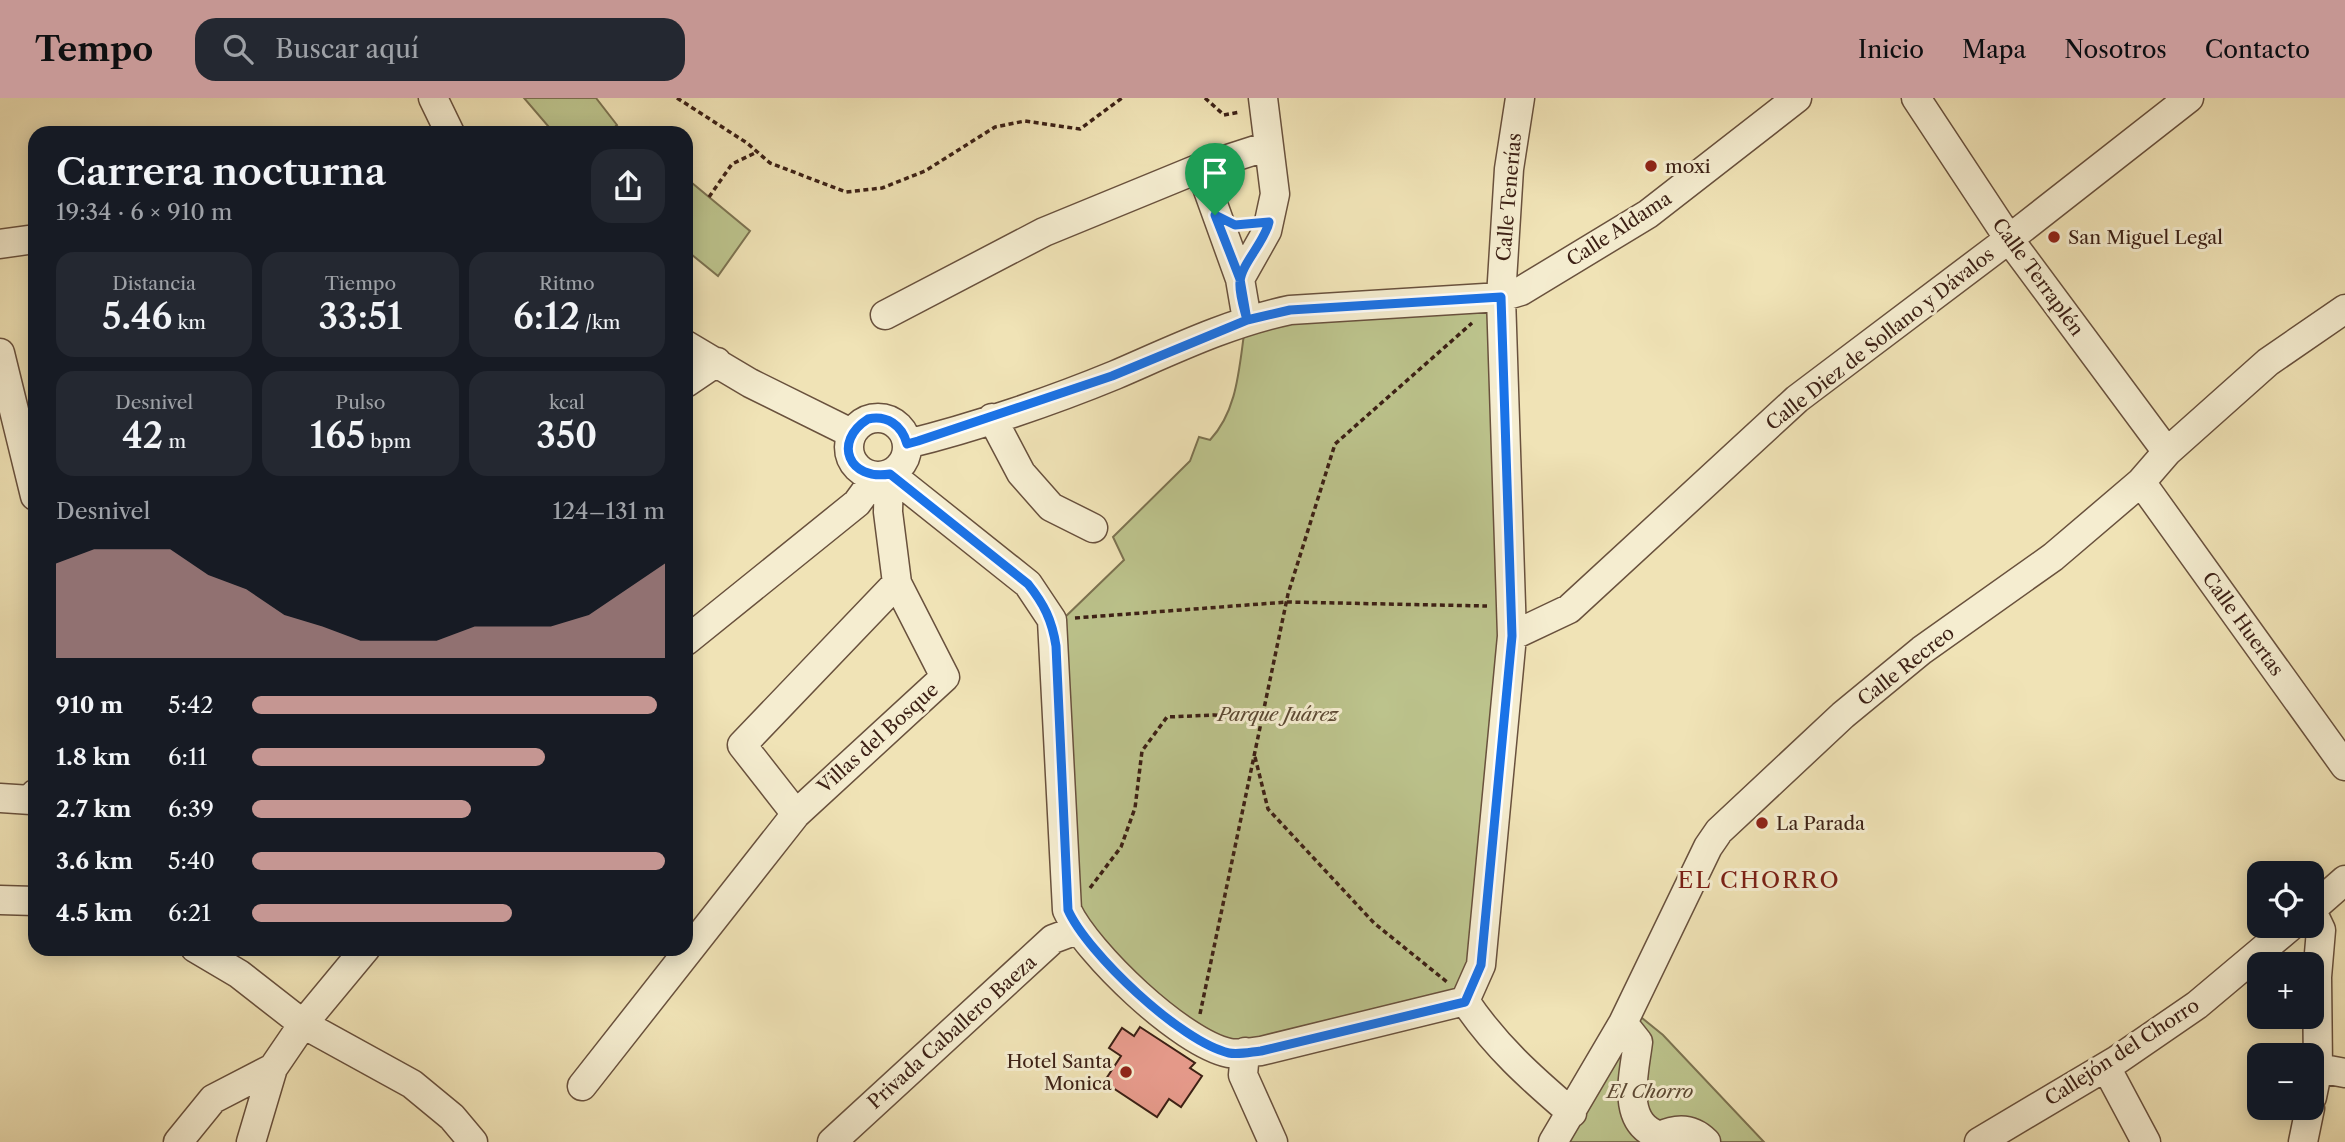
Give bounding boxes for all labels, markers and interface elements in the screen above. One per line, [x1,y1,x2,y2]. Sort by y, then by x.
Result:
search box [195,18,685,81]
text: Tempo [35,29,153,70]
icon: search [219,30,257,68]
text: Buscar aquí [275,33,419,65]
text: Inicio [1858,35,1924,64]
text: Mapa [1962,35,2026,64]
text: Nosotros [2064,35,2167,64]
text: Contacto [2205,35,2310,64]
street label: Calle Tenerías [1492,132,1526,262]
pin [1185,143,1245,215]
text: Carrera nocturna [56,148,386,195]
button: share [591,149,665,223]
icon: arrive [1196,154,1234,192]
place label: moxi [1665,155,1711,178]
marker: moxi [1643,158,1659,174]
street label: Calle Aldama [1562,187,1676,271]
text: 19:34 · 6 × 910 m [56,198,232,226]
street label: Calle Terraplén [1988,214,2089,340]
place label: San Miguel Legal [2068,226,2223,249]
marker: San Miguel Legal [2046,229,2062,245]
street label: Calle Diez de Sollano y Dávalos [1761,243,1999,435]
text: Distancia [112,272,196,295]
text: Tiempo [325,272,396,295]
text: Ritmo [539,272,595,295]
text: 5.46 [102,295,172,338]
text: 33:51 [318,295,403,338]
text: 6:12 [513,295,580,338]
text: km [172,311,206,334]
text: /km [580,311,621,334]
text: Desnivel [115,391,193,414]
text: Pulso [336,391,385,414]
text: kcal [549,391,585,414]
text: 42 [122,414,163,457]
text: 165 [310,414,365,457]
text: 350 [536,414,597,457]
text: m [163,430,186,453]
text: bpm [365,430,411,453]
text: Desnivel [56,497,150,525]
text: 124–131 m [552,497,665,525]
street label: Calle Huertas [2198,567,2288,681]
street label: Calle Recreo [1853,621,1959,711]
street label: Villas del Bosque [812,678,943,799]
text: 910 m [56,691,123,719]
text: 5:42 [168,691,213,719]
park label: Parque Juárez [1216,703,1340,726]
text: 1.8 km [56,743,131,771]
text: 6:11 [168,743,207,771]
text: 2.7 km [56,795,132,823]
text: 6:39 [168,795,214,823]
place label: La Parada [1776,812,1865,835]
marker: La Parada [1754,815,1770,831]
text: 3.6 km [56,847,133,875]
text: 5:40 [168,847,215,875]
map controls [2247,861,2324,1120]
button: locate [2247,861,2324,938]
district label: EL CHORRO [1677,866,1841,894]
text: 4.5 km [56,899,133,927]
text: 6:21 [168,899,211,927]
street label: Privada Caballero Baeza [863,950,1041,1114]
button: + [2247,952,2324,1029]
street label: Callejón del Chorro [2041,994,2203,1110]
button: − [2247,1043,2324,1120]
place label: Hotel Santa Monica [1007,1050,1112,1095]
marker: Hotel Santa Monica [1118,1064,1134,1080]
park label: El Chorro [1605,1080,1693,1103]

